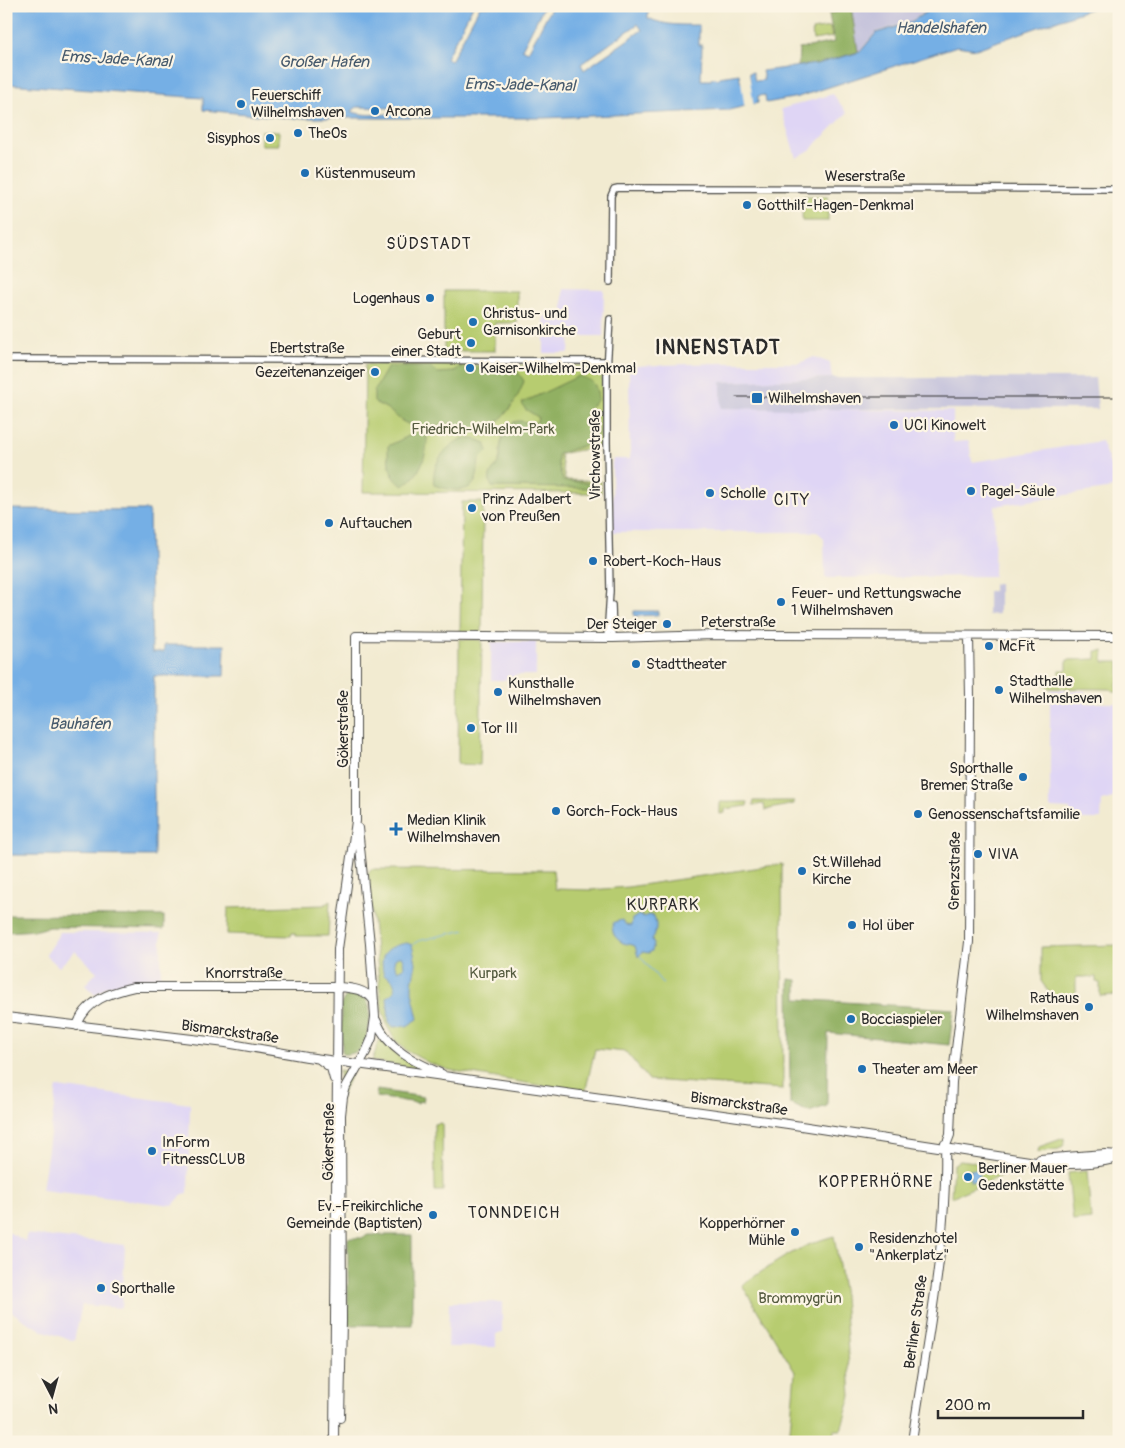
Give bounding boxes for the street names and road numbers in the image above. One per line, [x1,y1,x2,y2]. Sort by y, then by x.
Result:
street label: Weserstraße [825,167,906,186]
street label: Ebertstraße [270,339,345,358]
street label: Virchowstraße [586,409,605,500]
street label: Peterstraße [700,613,776,632]
street label: Gökerstraße [334,689,353,768]
street label: Grenzstraße [945,831,965,911]
street label: Knorrstraße [205,964,283,983]
street label: Bismarckstraße [180,1016,280,1048]
street label: Bismarckstraße [689,1088,789,1120]
street label: Gökerstraße [319,1102,339,1181]
street label: Berliner Straße [900,1273,932,1370]

